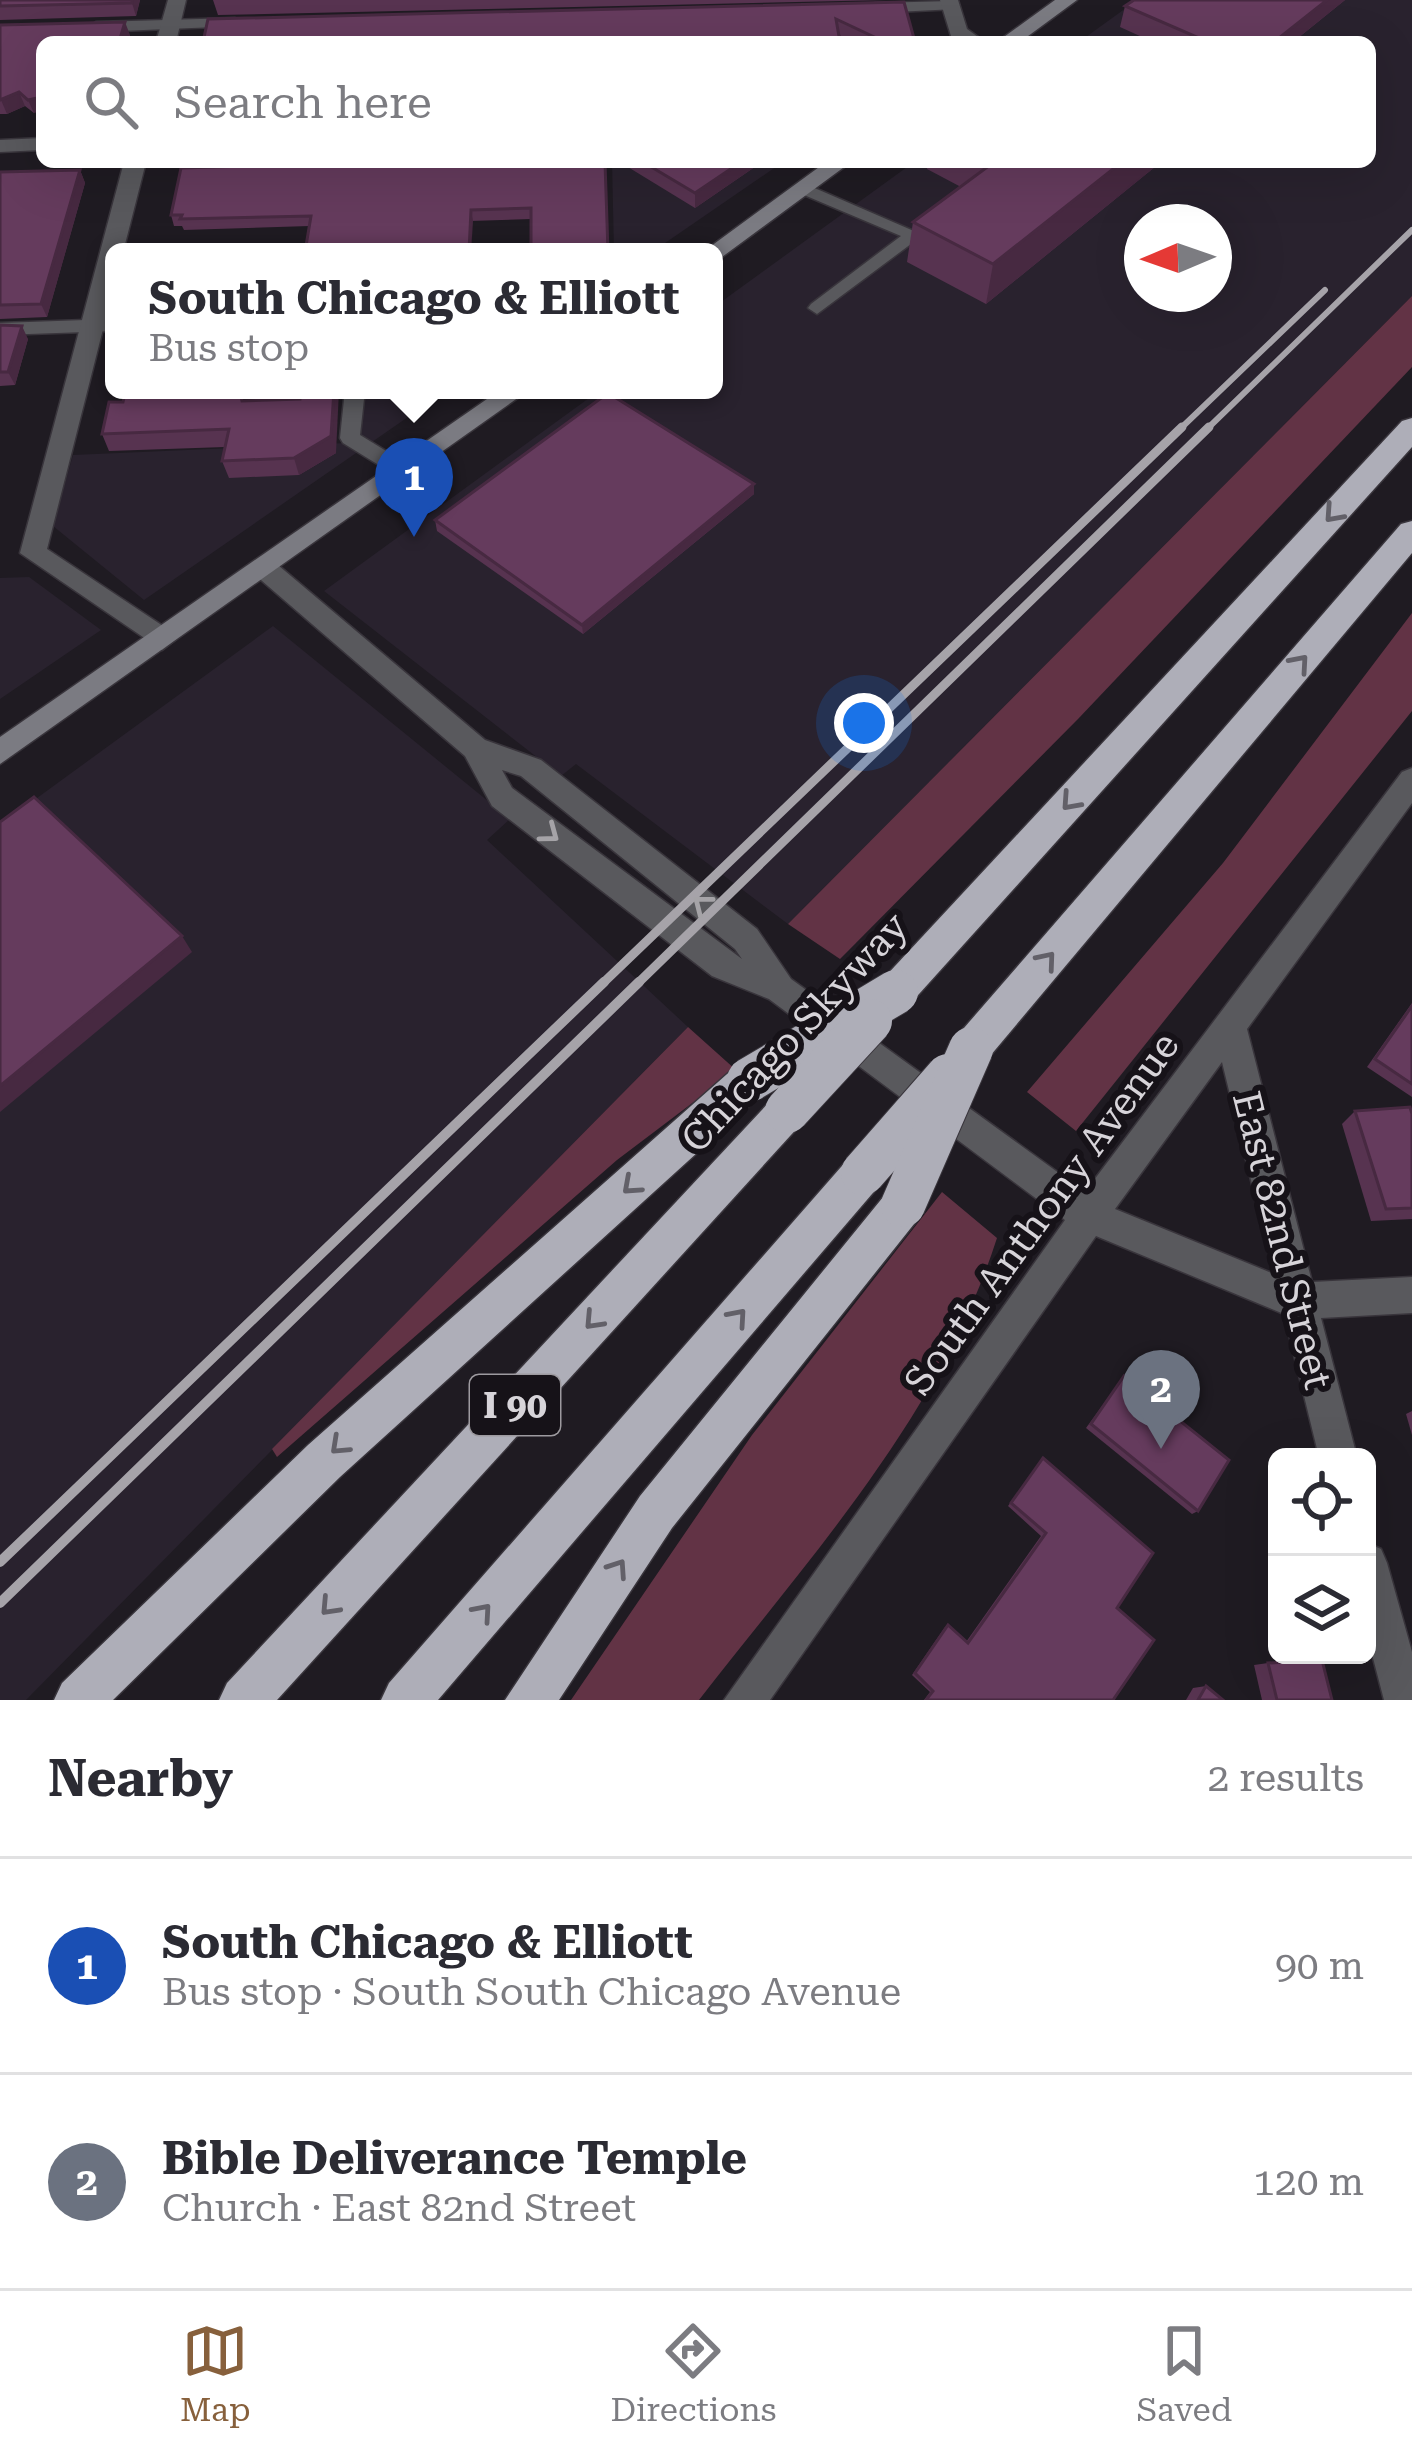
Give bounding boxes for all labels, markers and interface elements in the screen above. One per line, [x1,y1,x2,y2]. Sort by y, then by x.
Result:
search box [36,36,1376,168]
icon: search [78,69,144,135]
text: Search here [174,76,432,129]
north arrow [1124,204,1232,312]
popup [105,243,723,399]
text: South Chicago & Elliott [149,272,679,325]
text: Bus stop [149,325,309,371]
pin: 1 [375,438,453,537]
one-way arrow [1326,500,1347,521]
one-way arrow [1285,655,1307,677]
your location [834,693,894,753]
one-way arrow [1063,788,1084,809]
one-way arrow [537,820,558,842]
one-way arrow [693,897,715,918]
street label: Chicago Skyway [672,903,918,1162]
one-way arrow [1033,952,1054,974]
street label: South Anthony Avenue [895,1024,1189,1404]
street label: East 82nd Street [1223,1087,1341,1394]
one-way arrow [623,1172,644,1193]
one-way arrow [586,1307,608,1328]
one-way arrow [724,1309,746,1331]
pin: 2 [1122,1350,1200,1449]
road number: I 90 [470,1375,560,1435]
one-way arrow [332,1431,353,1453]
map controls [1268,1448,1376,1664]
button: locate [1268,1448,1376,1556]
button: layers [1268,1556,1376,1664]
one-way arrow [604,1560,626,1582]
one-way arrow [322,1594,343,1615]
one-way arrow [469,1604,490,1625]
text: Nearby [48,1749,233,1808]
text: 2 results [1207,1755,1364,1801]
text: South Chicago & Elliott [162,1916,693,1969]
text: 1 [76,1943,98,1989]
text: 90 m [1275,1943,1364,1989]
text: Bus stop · South South Chicago Avenue [162,1969,901,2015]
text: Bible Deliverance Temple [162,2132,747,2185]
text: 2 [76,2159,98,2205]
text: 120 m [1253,2159,1364,2205]
text: Church · East 82nd Street [162,2185,636,2231]
tab: Map [180,2318,251,2429]
tab: Directions [610,2318,776,2429]
tab: Saved [1136,2318,1232,2429]

